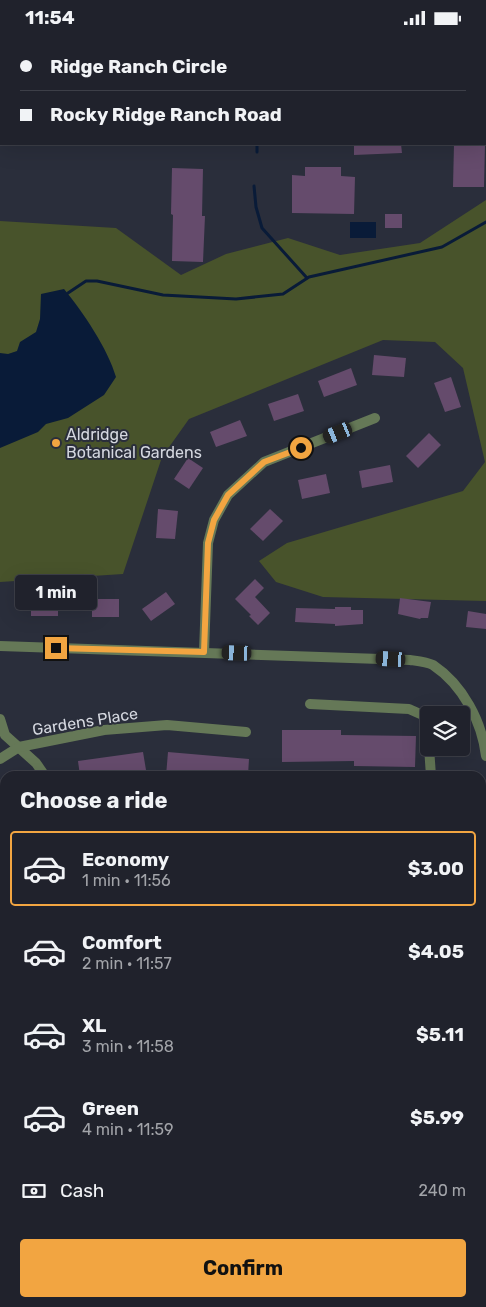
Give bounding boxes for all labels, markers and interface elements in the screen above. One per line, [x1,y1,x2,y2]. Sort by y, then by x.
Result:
text: 11:54 [25,6,75,29]
text: Ridge Ranch Circle [50,55,227,78]
text: Rocky Ridge Ranch Road [50,103,282,126]
car [321,420,354,446]
place label: Aldridge Botanical Gardens [66,425,202,462]
marker: Aldridge Botanical Gardens [50,437,62,449]
route start [290,437,312,459]
callout: 1 min [15,575,97,611]
text: 1 min [36,583,76,602]
route end [45,637,67,659]
car [221,645,252,661]
car [375,651,406,667]
street label: Gardens Place [31,704,139,739]
map controls [420,706,470,756]
button: layers [420,706,470,756]
text: Choose a ride [20,787,167,814]
icon: car [22,846,67,891]
text: Economy [82,848,169,871]
text: $3.00 [408,857,464,880]
text: 1 min · 11:56 [82,871,171,890]
icon: car [22,929,67,974]
text: Comfort [82,931,162,954]
text: $4.05 [408,940,464,963]
text: 2 min · 11:57 [82,954,172,973]
icon: car [22,1012,67,1057]
text: XL [82,1014,106,1037]
text: $5.11 [416,1023,464,1046]
text: 3 min · 11:58 [82,1037,174,1056]
icon: car [22,1095,67,1140]
text: Green [82,1097,139,1120]
text: $5.99 [410,1106,464,1129]
text: 4 min · 11:59 [82,1120,174,1139]
icon: cash [20,1177,48,1205]
text: Cash [60,1179,104,1202]
text: 240 m [419,1181,466,1200]
button: Confirm [20,1239,466,1297]

